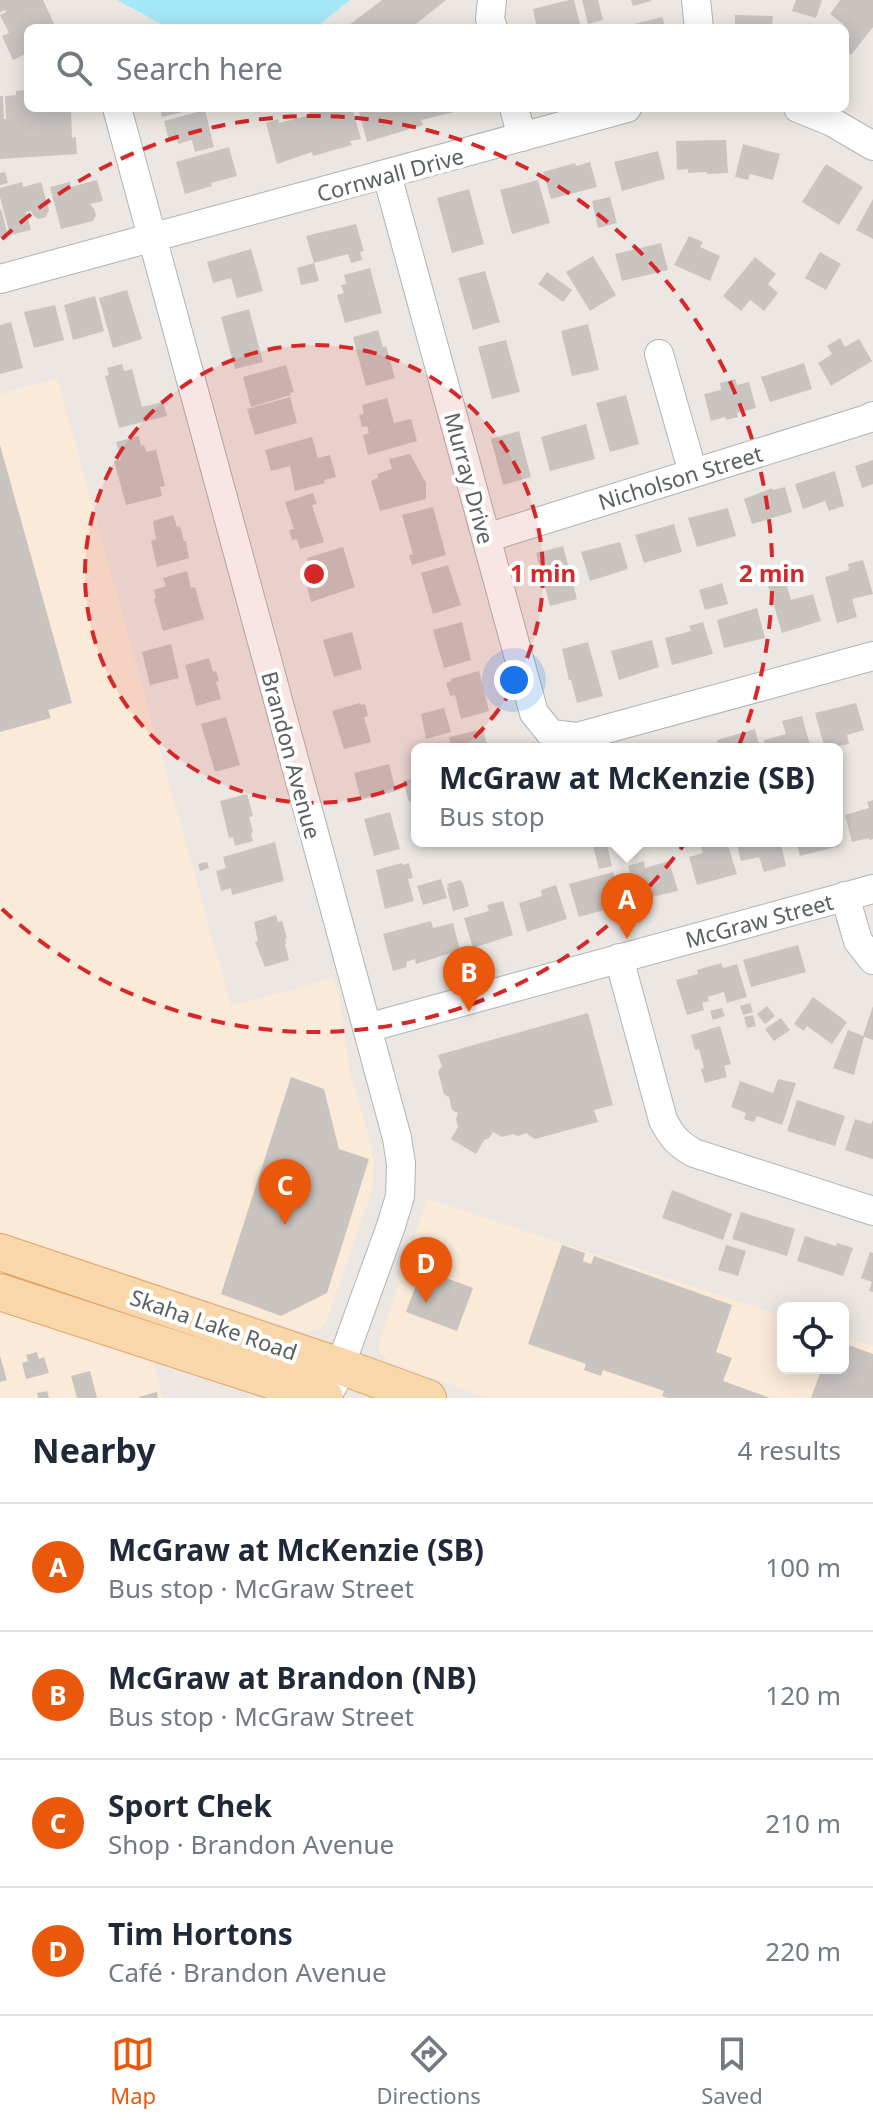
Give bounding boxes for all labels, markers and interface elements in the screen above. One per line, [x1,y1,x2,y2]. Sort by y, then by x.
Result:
search box [24,24,849,112]
icon: search [52,46,96,90]
text: Search here [116,48,283,89]
street label: Cornwall Drive [313,140,467,208]
street label: Murray Drive [438,409,502,547]
street label: Nicholson Street [594,438,766,516]
text: 1 min [510,556,576,589]
text: 2 min [739,556,805,589]
centre of rings [300,560,328,588]
your location [494,660,534,700]
street label: Brandon Avenue [255,668,329,842]
popup [411,743,843,847]
text: McGraw at McKenzie (SB) [439,757,815,798]
text: Bus stop [439,798,545,834]
pin: A [601,873,653,939]
street label: McGraw Street [682,886,836,954]
pin: B [443,946,495,1012]
pin: C [259,1159,311,1225]
pin: D [400,1237,452,1303]
street label: Skaha Lake Road [127,1281,301,1367]
map controls [777,1302,849,1374]
button: locate [777,1302,849,1374]
text: Nearby [32,1427,156,1473]
text: 4 results [737,1432,841,1468]
text: McGraw at McKenzie (SB) [108,1529,484,1570]
text: A [49,1549,67,1585]
text: 100 m [765,1549,841,1585]
text: Bus stop · McGraw Street [108,1570,414,1606]
text: McGraw at Brandon (NB) [108,1657,476,1698]
text: B [49,1677,67,1713]
text: 120 m [765,1677,841,1713]
text: Bus stop · McGraw Street [108,1698,414,1734]
text: Sport Chek [108,1785,272,1826]
text: C [50,1805,66,1841]
text: 210 m [765,1805,841,1841]
text: Shop · Brandon Avenue [108,1826,394,1862]
text: Tim Hortons [108,1913,293,1954]
text: D [48,1933,68,1969]
text: 220 m [765,1933,841,1969]
text: Café · Brandon Avenue [108,1954,387,1990]
tab: Map [110,2032,156,2110]
tab: Directions [376,2032,481,2110]
tab: Saved [701,2032,763,2110]

